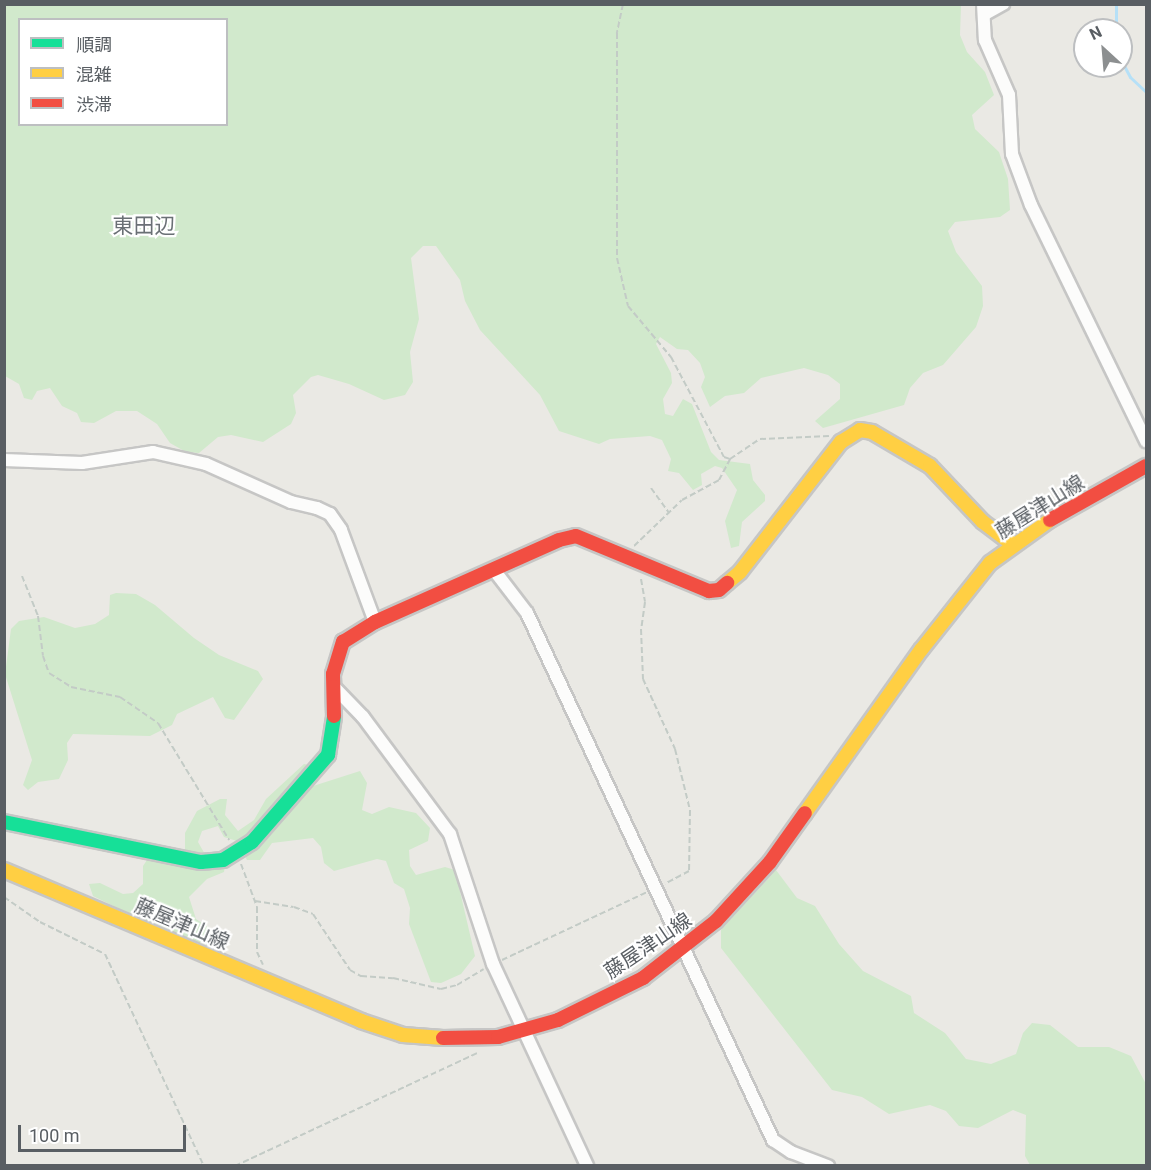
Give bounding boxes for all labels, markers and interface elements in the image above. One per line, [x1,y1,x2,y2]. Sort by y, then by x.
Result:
legend [18,18,228,126]
north arrow [1073,18,1133,78]
text: N [1087,22,1105,44]
text: 順調 [76,34,112,55]
text: 混雑 [76,64,112,85]
text: 渋滞 [76,94,112,115]
district label: 東田辺 [113,213,175,239]
street label: 藤屋津山線 [991,470,1089,544]
street label: 藤屋津山線 [131,893,233,955]
street label: 藤屋津山線 [600,908,696,984]
scale bar [21,1113,189,1151]
text: 100 m [29,1125,80,1146]

